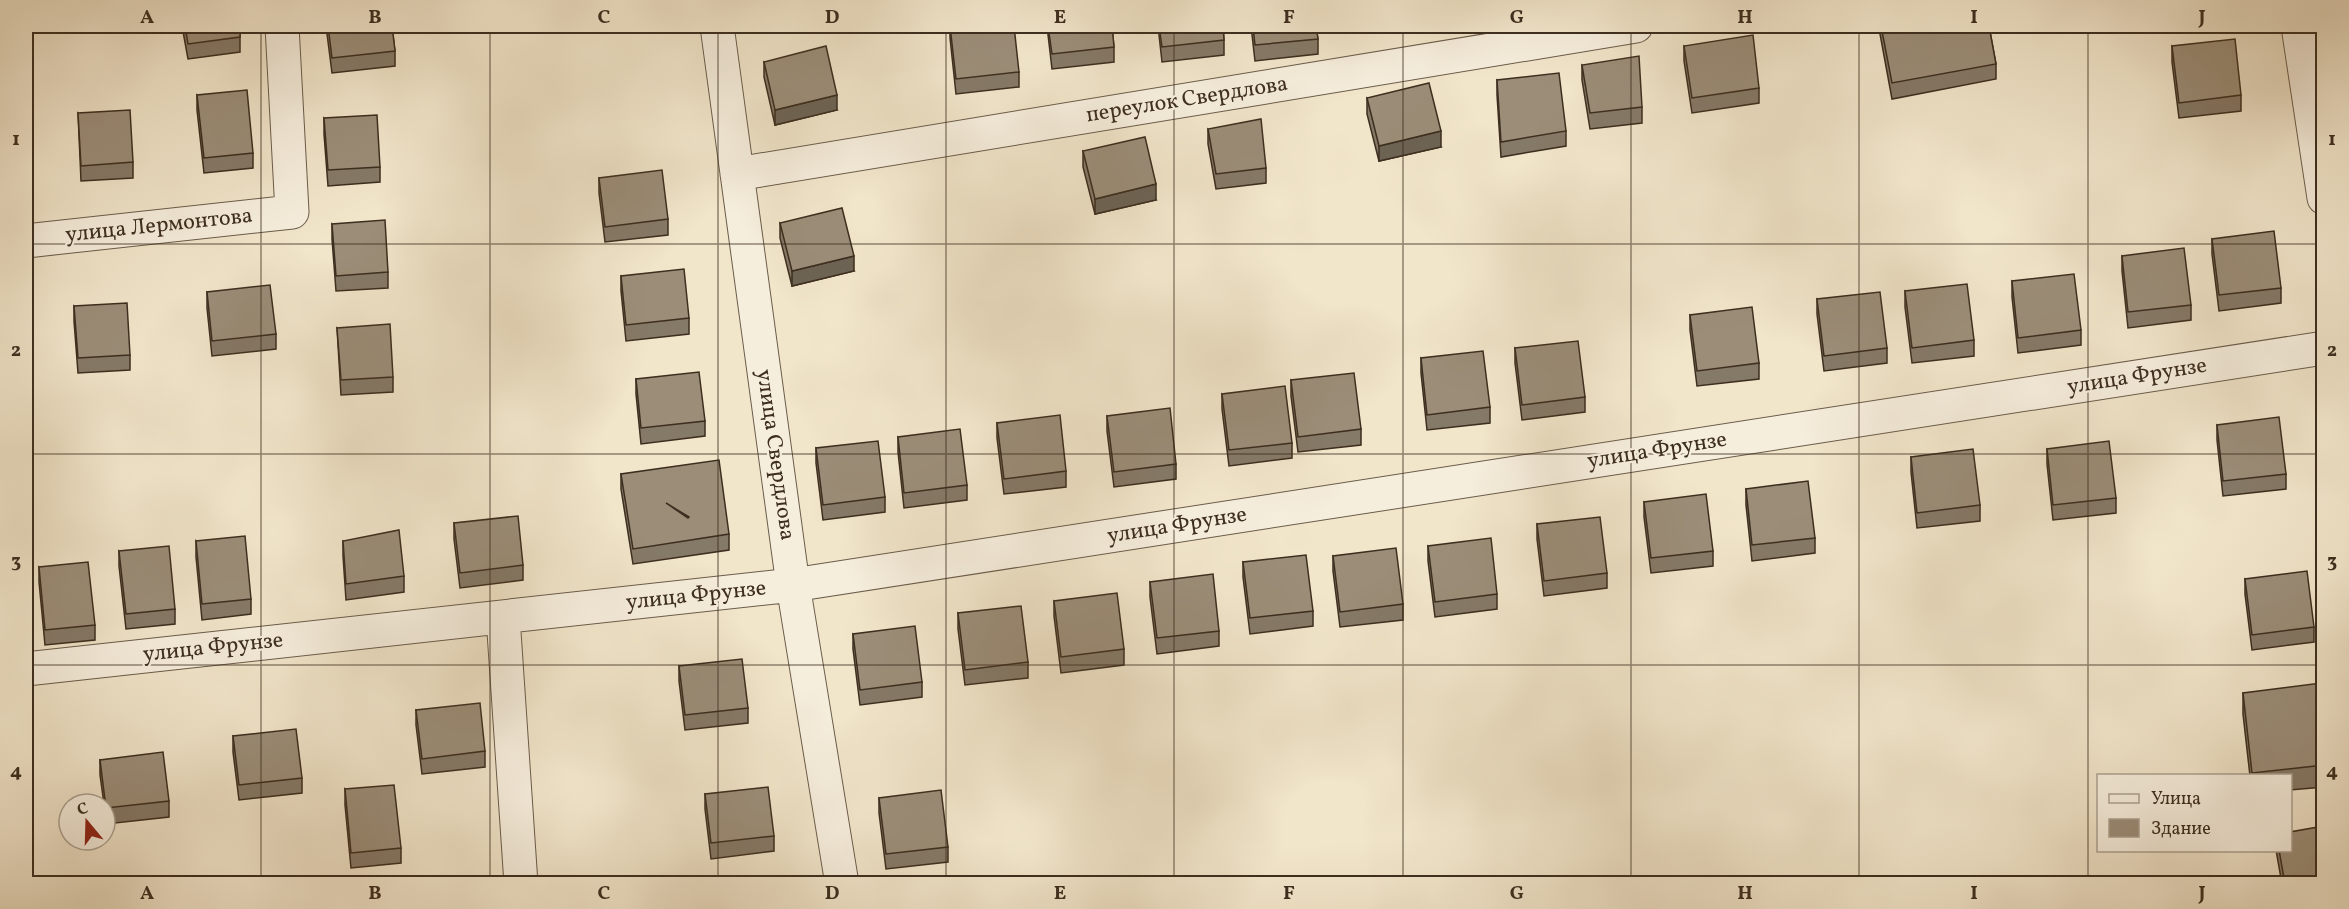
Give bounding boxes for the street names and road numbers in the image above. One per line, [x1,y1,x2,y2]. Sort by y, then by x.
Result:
street label: переулок Свердлова [1084,69,1290,131]
street label: улица Лермонтова [64,201,254,251]
street label: улица Фрунзе [2065,351,2209,403]
street label: улица Свердлова [748,367,802,543]
street label: улица Фрунзе [1585,425,1729,477]
street label: улица Фрунзе [1105,500,1249,552]
street label: улица Фрунзе [624,573,768,619]
street label: улица Фрунзе [141,625,285,671]

